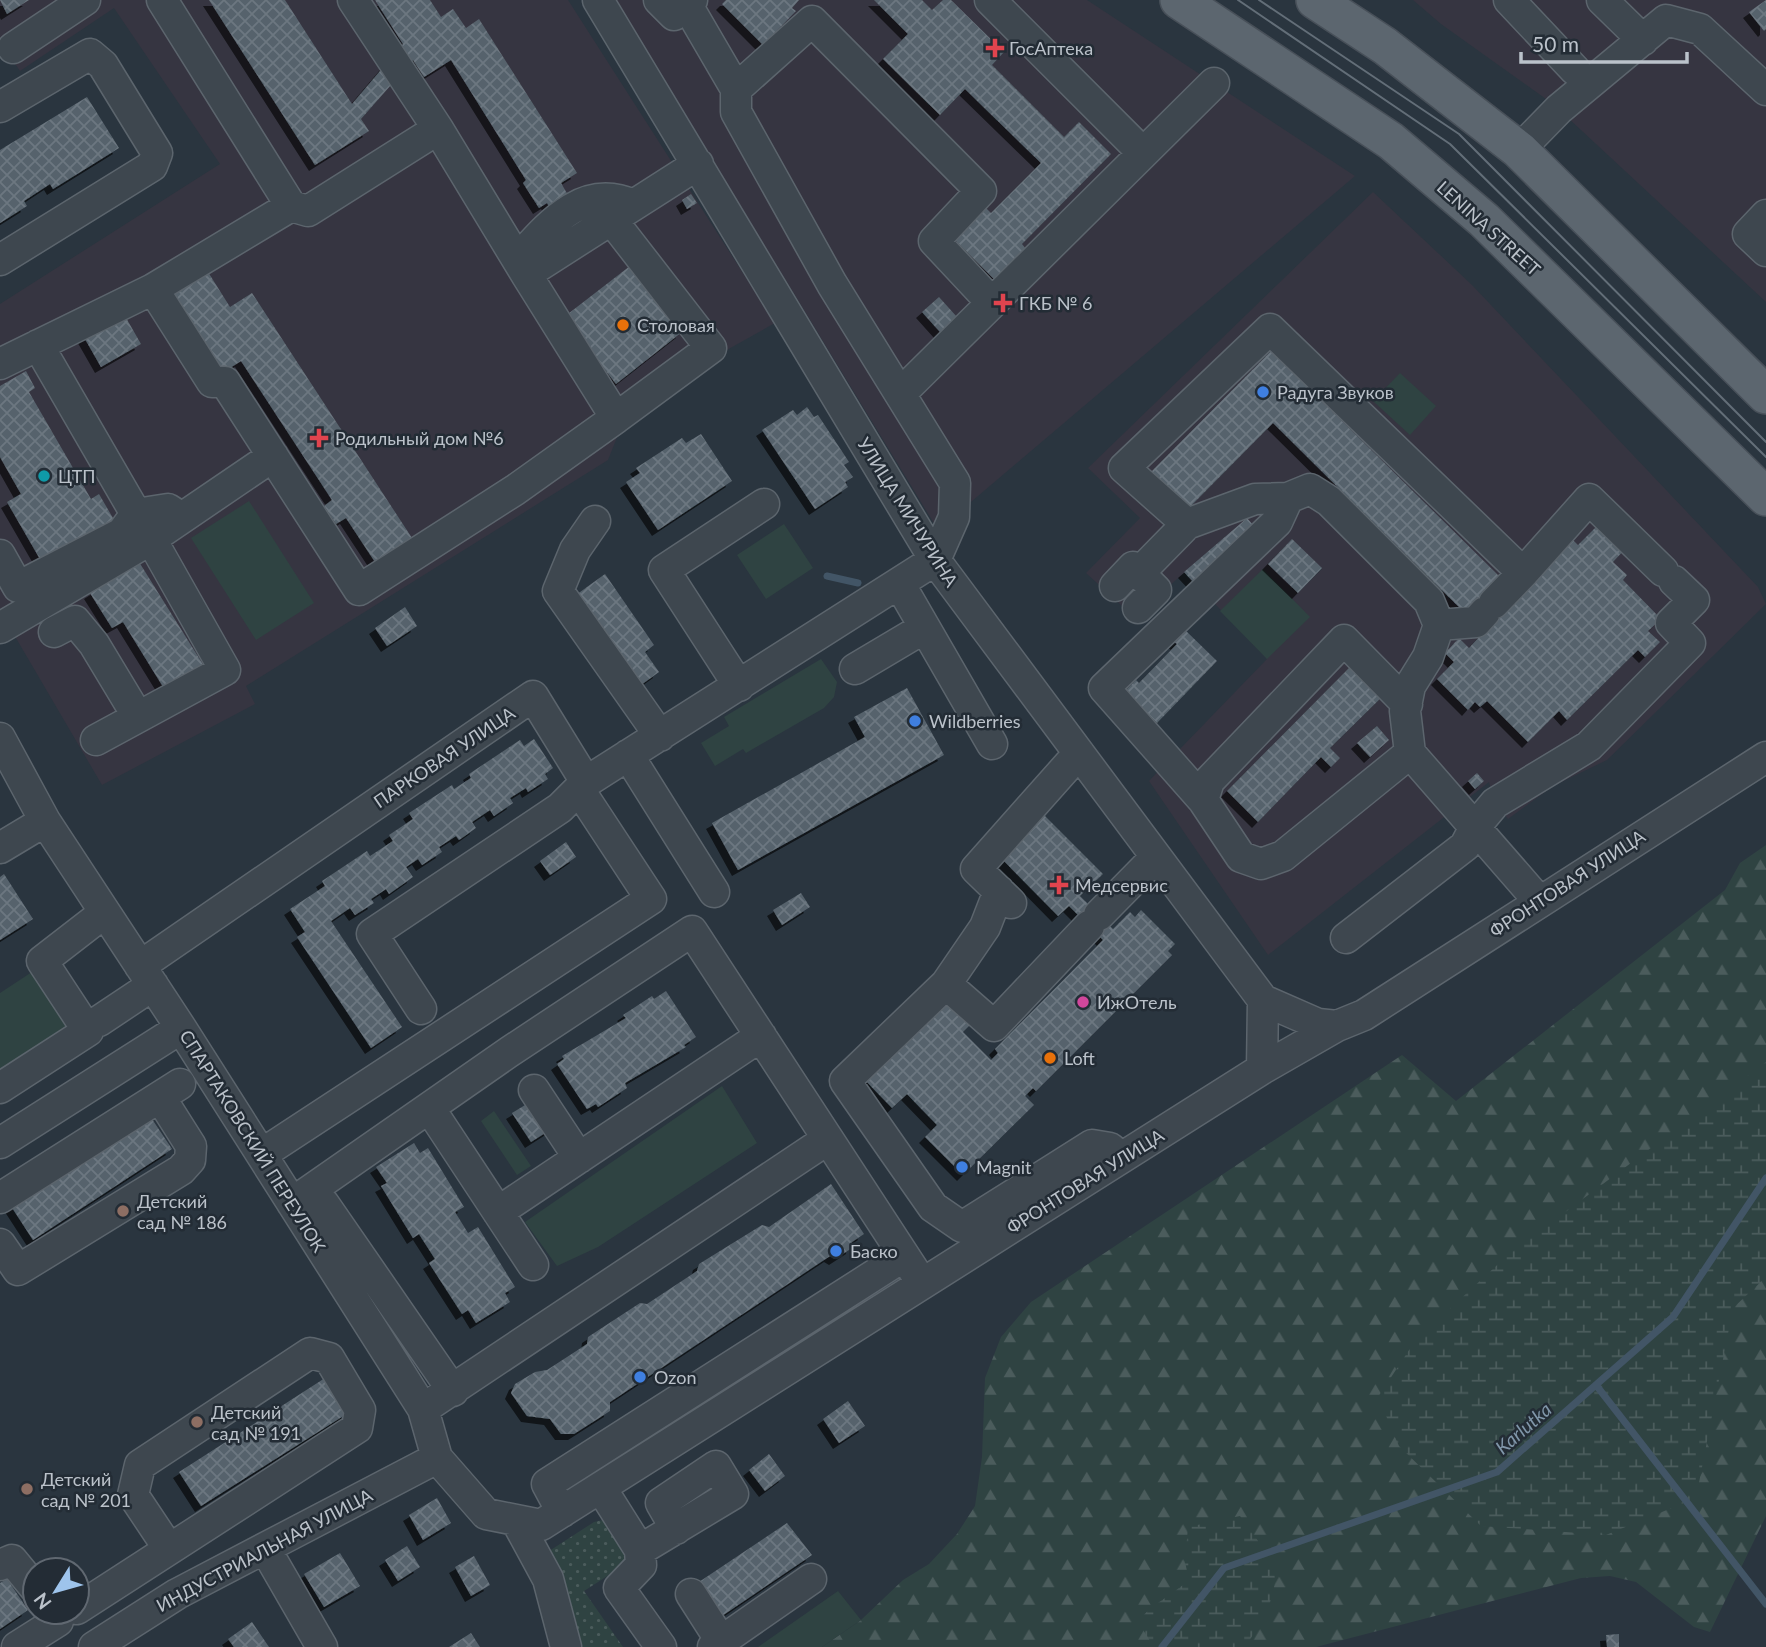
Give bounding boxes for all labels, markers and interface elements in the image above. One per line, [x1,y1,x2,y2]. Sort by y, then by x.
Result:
scale bar [1521,21,1687,65]
text: 50 m [1532,31,1579,56]
place label: ГосАптека [1009,37,1093,59]
marker: ГосАптека [987,40,1003,56]
street label: LENINA STREET [1433,176,1545,280]
place label: ГКБ № 6 [1019,292,1092,314]
marker: ГКБ № 6 [993,293,1013,313]
place label: Столовая [637,314,715,336]
marker: Столовая [615,317,631,333]
place label: Радуга Звуков [1277,381,1394,403]
marker: Радуга Звуков [1255,384,1271,400]
place label: Родильный дом №6 [335,427,504,449]
marker: Родильный дом №6 [309,428,329,448]
street label: УЛИЦА МИЧУРИНА [853,433,963,591]
place label: ЦТП [58,465,96,487]
marker: ЦТП [36,468,52,484]
street label: ПАРКОВАЯ УЛИЦА [369,701,519,812]
place label: Wildberries [929,710,1021,732]
marker: Wildberries [907,713,923,729]
street label: ФРОНТОВАЯ УЛИЦА [1485,824,1650,941]
place label: Медсервис [1075,874,1168,896]
marker: Медсервис [1049,875,1069,895]
place label: ИжОтель [1097,991,1177,1013]
marker: ИжОтель [1075,994,1091,1010]
street label: СПАРТАКОВСКИЙ ПЕРЕУЛОК [175,1026,331,1256]
place label: Loft [1064,1047,1096,1069]
marker: Loft [1042,1050,1058,1066]
street label: ФРОНТОВАЯ УЛИЦА [1002,1123,1168,1238]
place label: Magnit [976,1156,1032,1178]
marker: Magnit [954,1159,970,1175]
place label: Детский сад № 186 [137,1190,227,1233]
marker: Детский сад № 186 [115,1203,131,1219]
place label: Баско [850,1240,898,1262]
marker: Баско [828,1243,844,1259]
place label: Ozon [654,1366,696,1388]
marker: Ozon [632,1369,648,1385]
water label: Karlutka [1490,1397,1556,1459]
place label: Детский сад № 191 [211,1401,301,1444]
marker: Детский сад № 191 [189,1414,205,1430]
place label: Детский сад № 201 [41,1468,131,1511]
marker: Детский сад № 201 [19,1481,35,1497]
street label: ИНДУСТРИАЛЬНАЯ УЛИЦА [152,1483,376,1616]
north arrow [21,1556,91,1626]
text: N [28,1589,56,1614]

